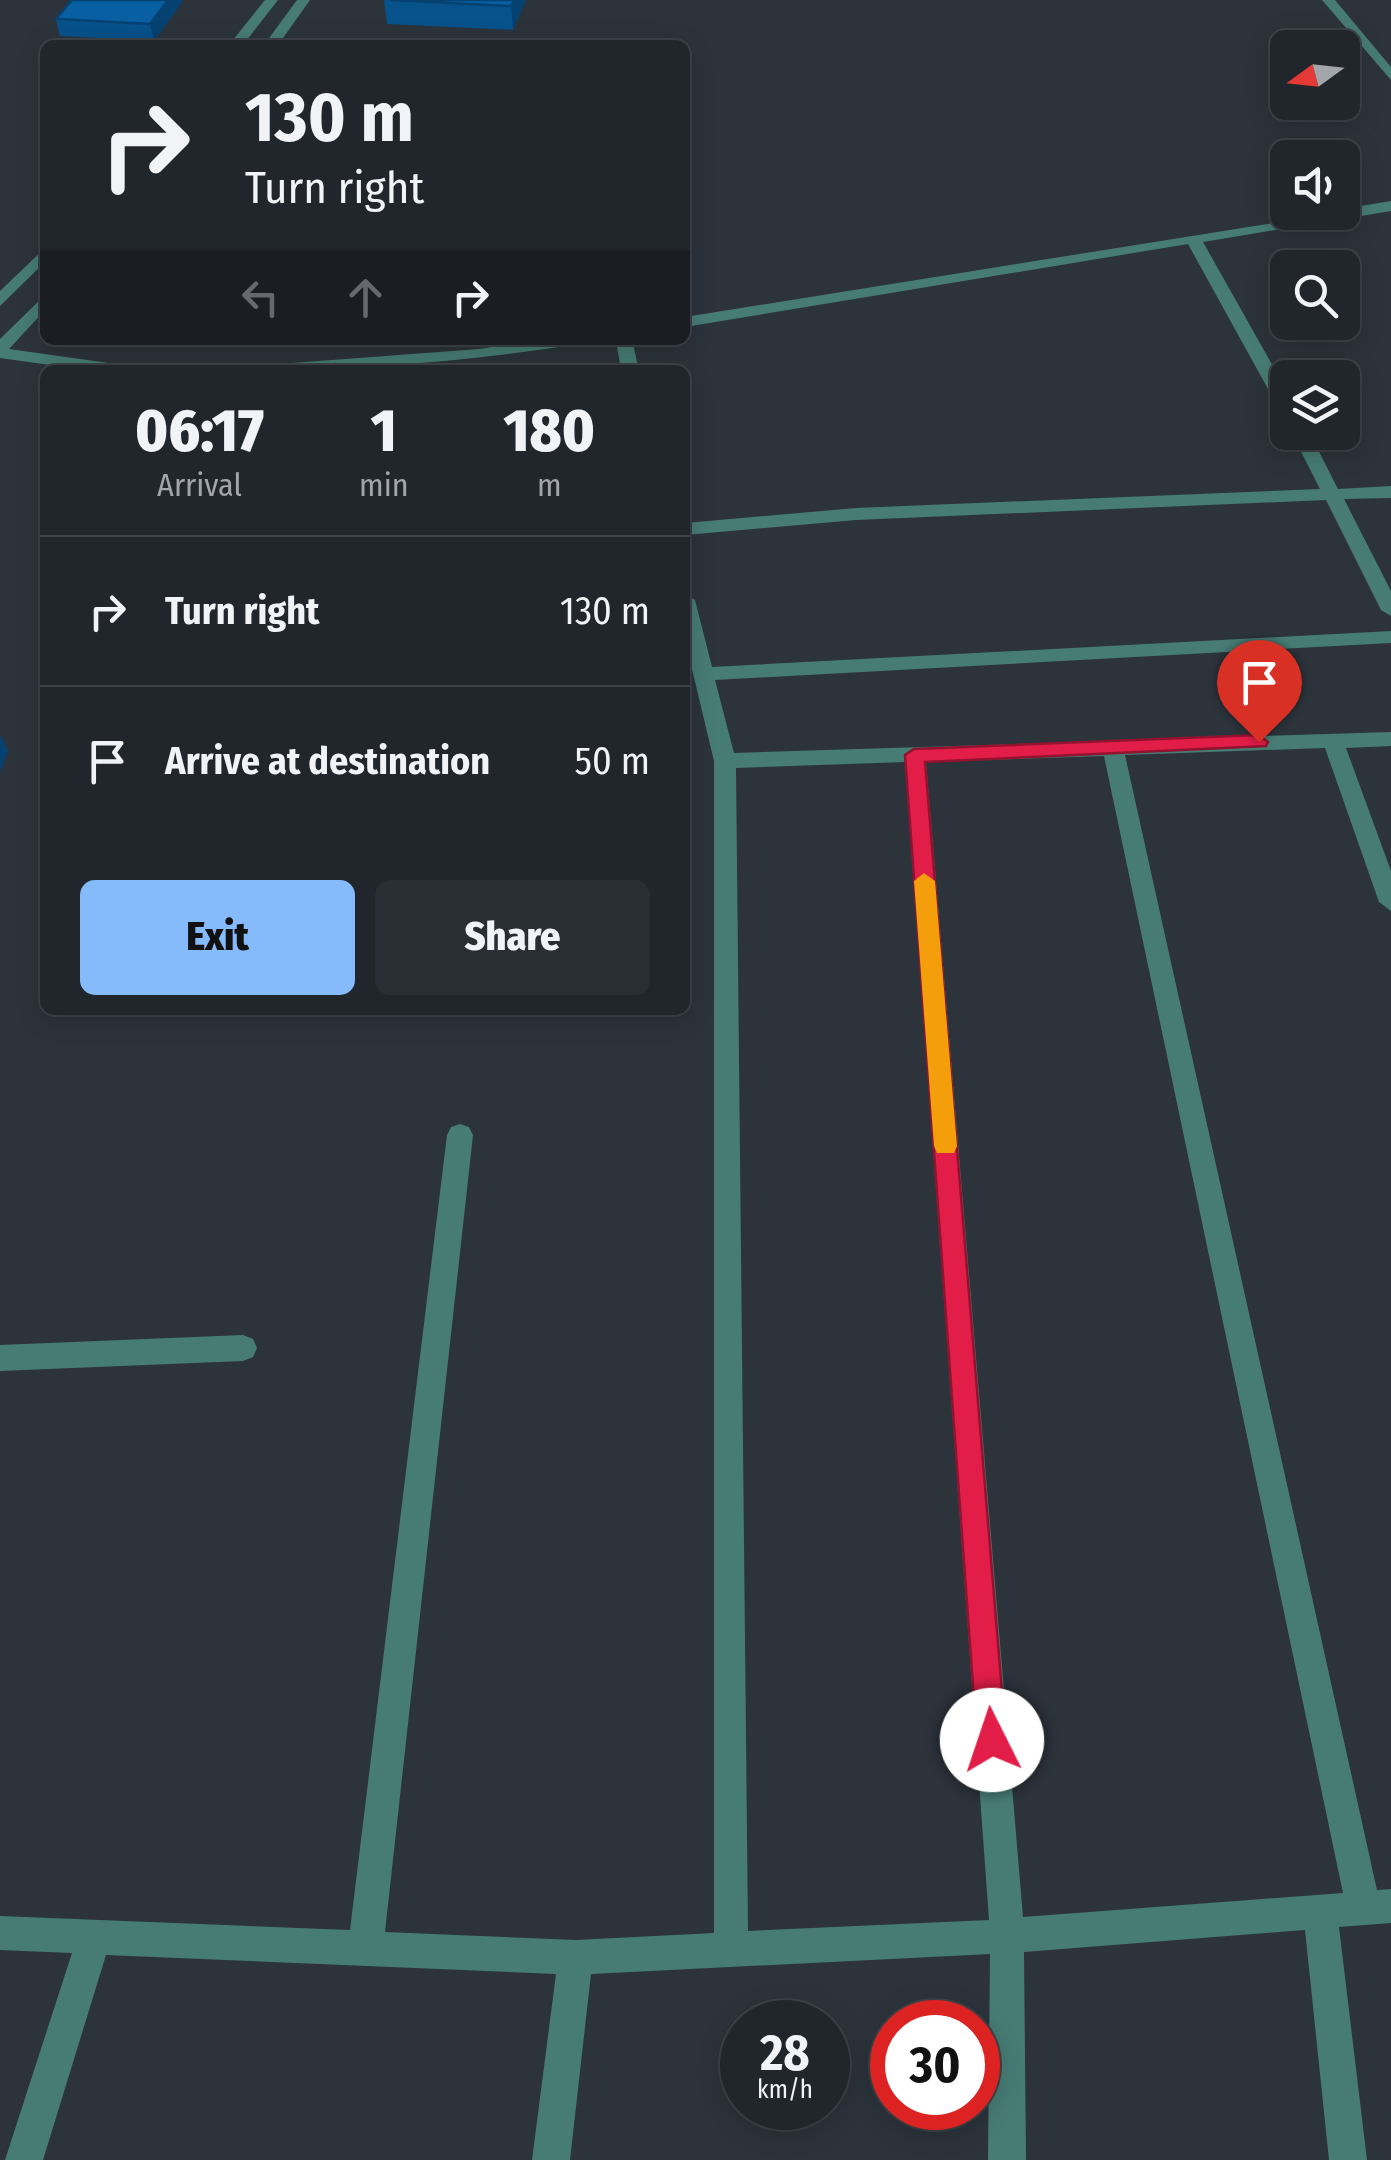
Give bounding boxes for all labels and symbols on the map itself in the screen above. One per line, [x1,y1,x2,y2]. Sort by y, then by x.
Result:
north arrow [1270,30,1360,120]
pin [1217,640,1302,743]
position arrow [940,1688,1044,1792]
speed limit sign: 30 [870,2000,1000,2130]

